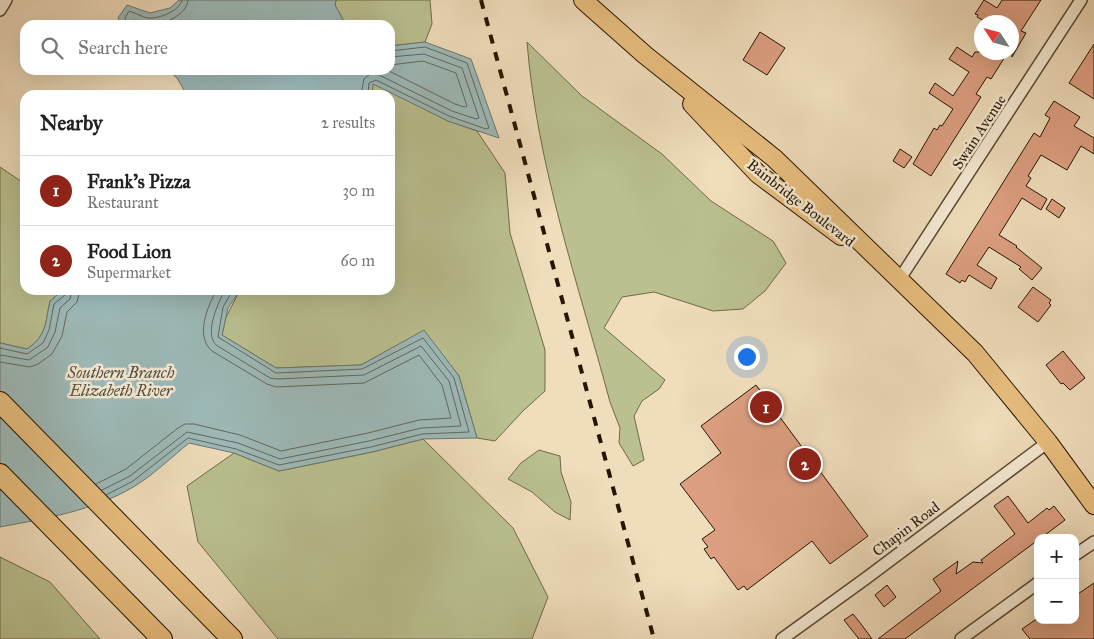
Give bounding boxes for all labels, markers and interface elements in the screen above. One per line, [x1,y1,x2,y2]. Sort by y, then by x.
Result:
north arrow [974,15,1019,60]
search box [20,20,395,75]
icon: search [38,34,66,62]
text: Search here [78,36,168,59]
street label: Swain Avenue [948,91,1010,173]
text: Nearby [40,110,103,136]
text: 2 results [321,113,375,132]
street label: Bainbridge Boulevard [744,155,859,251]
text: Frank's Pizza [87,170,191,193]
text: 1 [53,181,59,200]
text: 30 m [342,181,375,200]
text: Restaurant [87,193,159,212]
text: Food Lion [87,240,171,263]
text: 2 [52,251,60,270]
text: 60 m [341,251,375,270]
text: Supermarket [87,263,171,282]
your location [734,344,760,370]
water label: Southern Branch Elizabeth River [67,363,175,400]
pin: 1 [750,388,782,426]
pin: 2 [789,445,821,483]
street label: Chapin Road [869,498,944,560]
map controls [1034,534,1079,624]
button: + [1034,534,1079,579]
button: − [1034,579,1079,624]

